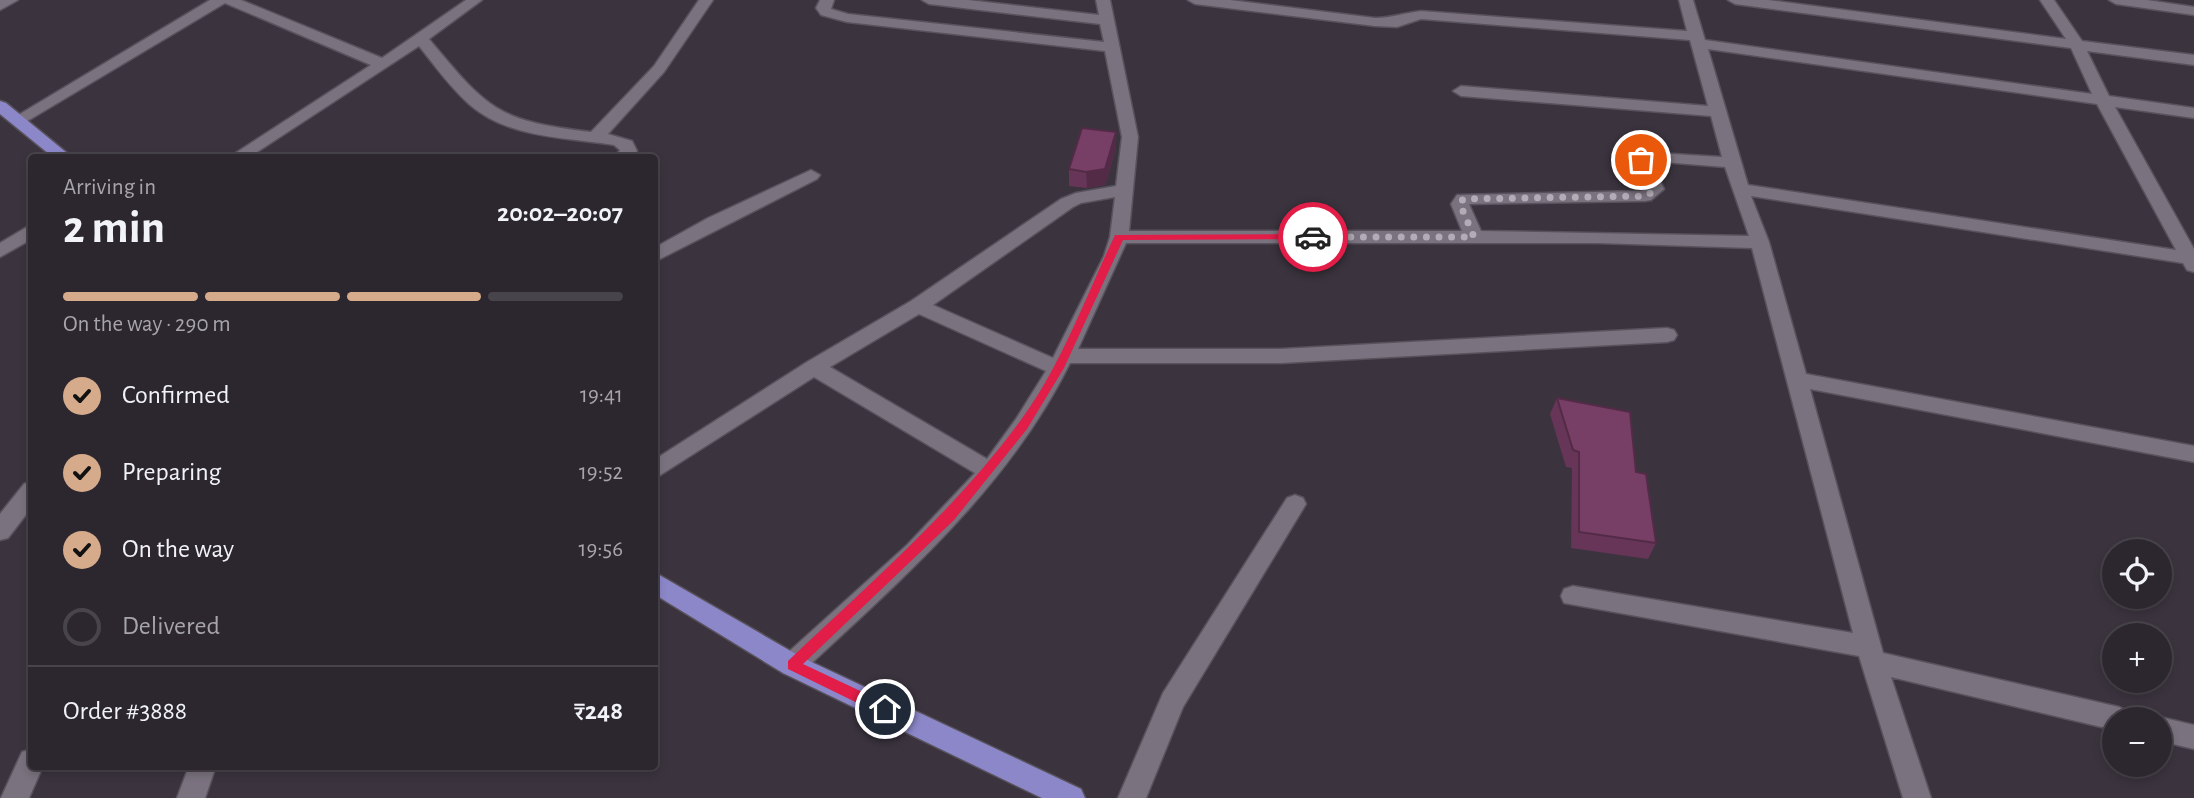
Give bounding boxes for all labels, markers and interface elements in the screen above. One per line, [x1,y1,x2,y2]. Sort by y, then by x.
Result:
pin [1611,130,1671,190]
icon: bag [1622,141,1660,179]
text: Arriving in [63,176,156,199]
text: 20:02–20:07 [497,200,623,226]
courier [1278,202,1348,272]
text: 2 min [63,205,165,251]
icon: car [1294,218,1332,256]
text: On the way · 290 m [63,313,231,336]
icon: check [63,377,101,415]
text: Confirmed [122,382,230,408]
text: 19:41 [580,384,623,407]
icon: check [63,454,101,492]
text: Preparing [122,459,221,485]
text: 19:52 [579,461,623,484]
icon: check [63,531,101,569]
text: On the way [122,536,234,562]
text: 19:56 [579,538,623,561]
map controls [2102,539,2172,777]
button: locate [2102,539,2172,609]
text: Delivered [122,613,220,639]
button: + [2102,623,2172,693]
pin [855,679,915,739]
icon: home [866,690,904,728]
text: Order #3888 [63,698,187,724]
text: ₹248 [574,698,623,724]
button: − [2102,707,2172,777]

